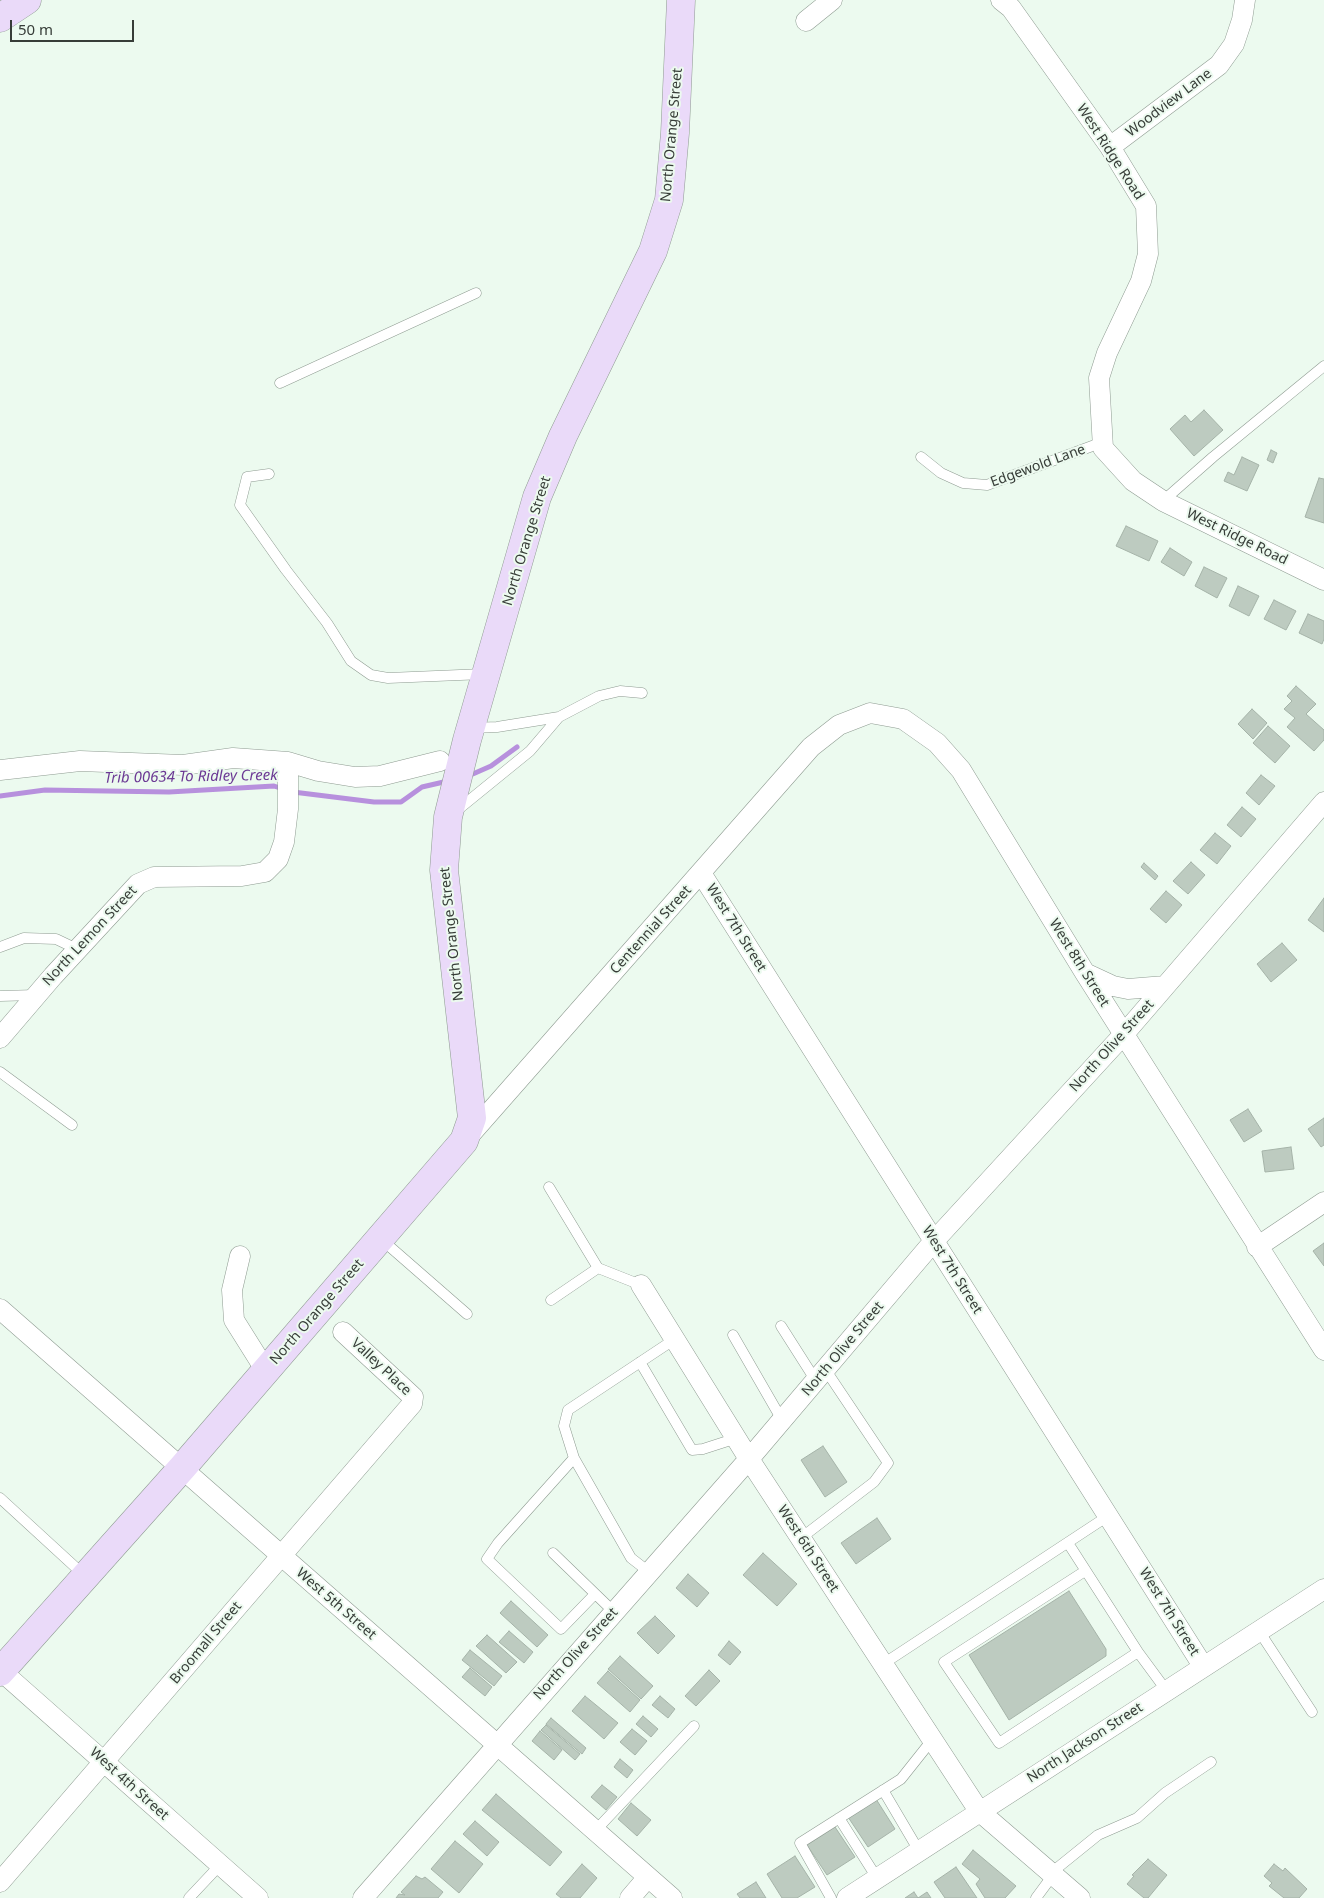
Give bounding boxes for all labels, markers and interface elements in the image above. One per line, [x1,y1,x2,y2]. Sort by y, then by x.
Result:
scale bar [12,10,136,42]
text: 50 m [18,19,53,39]
street label: Woodview Lane [1123,65,1215,141]
street label: North Orange Street [658,67,686,203]
street label: West Ridge Road [1073,101,1147,203]
street label: Edgewold Lane [988,441,1088,491]
street label: North Orange Street [499,474,555,608]
street label: West Ridge Road [1184,505,1290,569]
water label: Trib 00634 To Ridley Creek [104,766,278,788]
street label: North Orange Street [437,866,467,1002]
street label: West 7th Street [702,881,770,975]
street label: Centennial Street [607,882,695,978]
street label: North Lemon Street [39,883,141,989]
street label: West 8th Street [1045,916,1113,1010]
street label: North Olive Street [1066,996,1158,1096]
street label: West 7th Street [918,1223,986,1317]
street label: North Orange Street [267,1256,367,1368]
street label: North Olive Street [799,1298,887,1400]
street label: Valley Place [347,1335,415,1399]
street label: West 6th Street [774,1502,842,1596]
street label: West 5th Street [293,1565,379,1643]
street label: West 7th Street [1135,1565,1203,1659]
street label: Broomall Street [167,1598,245,1688]
street label: North Olive Street [530,1604,622,1704]
street label: North Jackson Street [1024,1699,1146,1787]
street label: West 4th Street [86,1744,172,1824]

